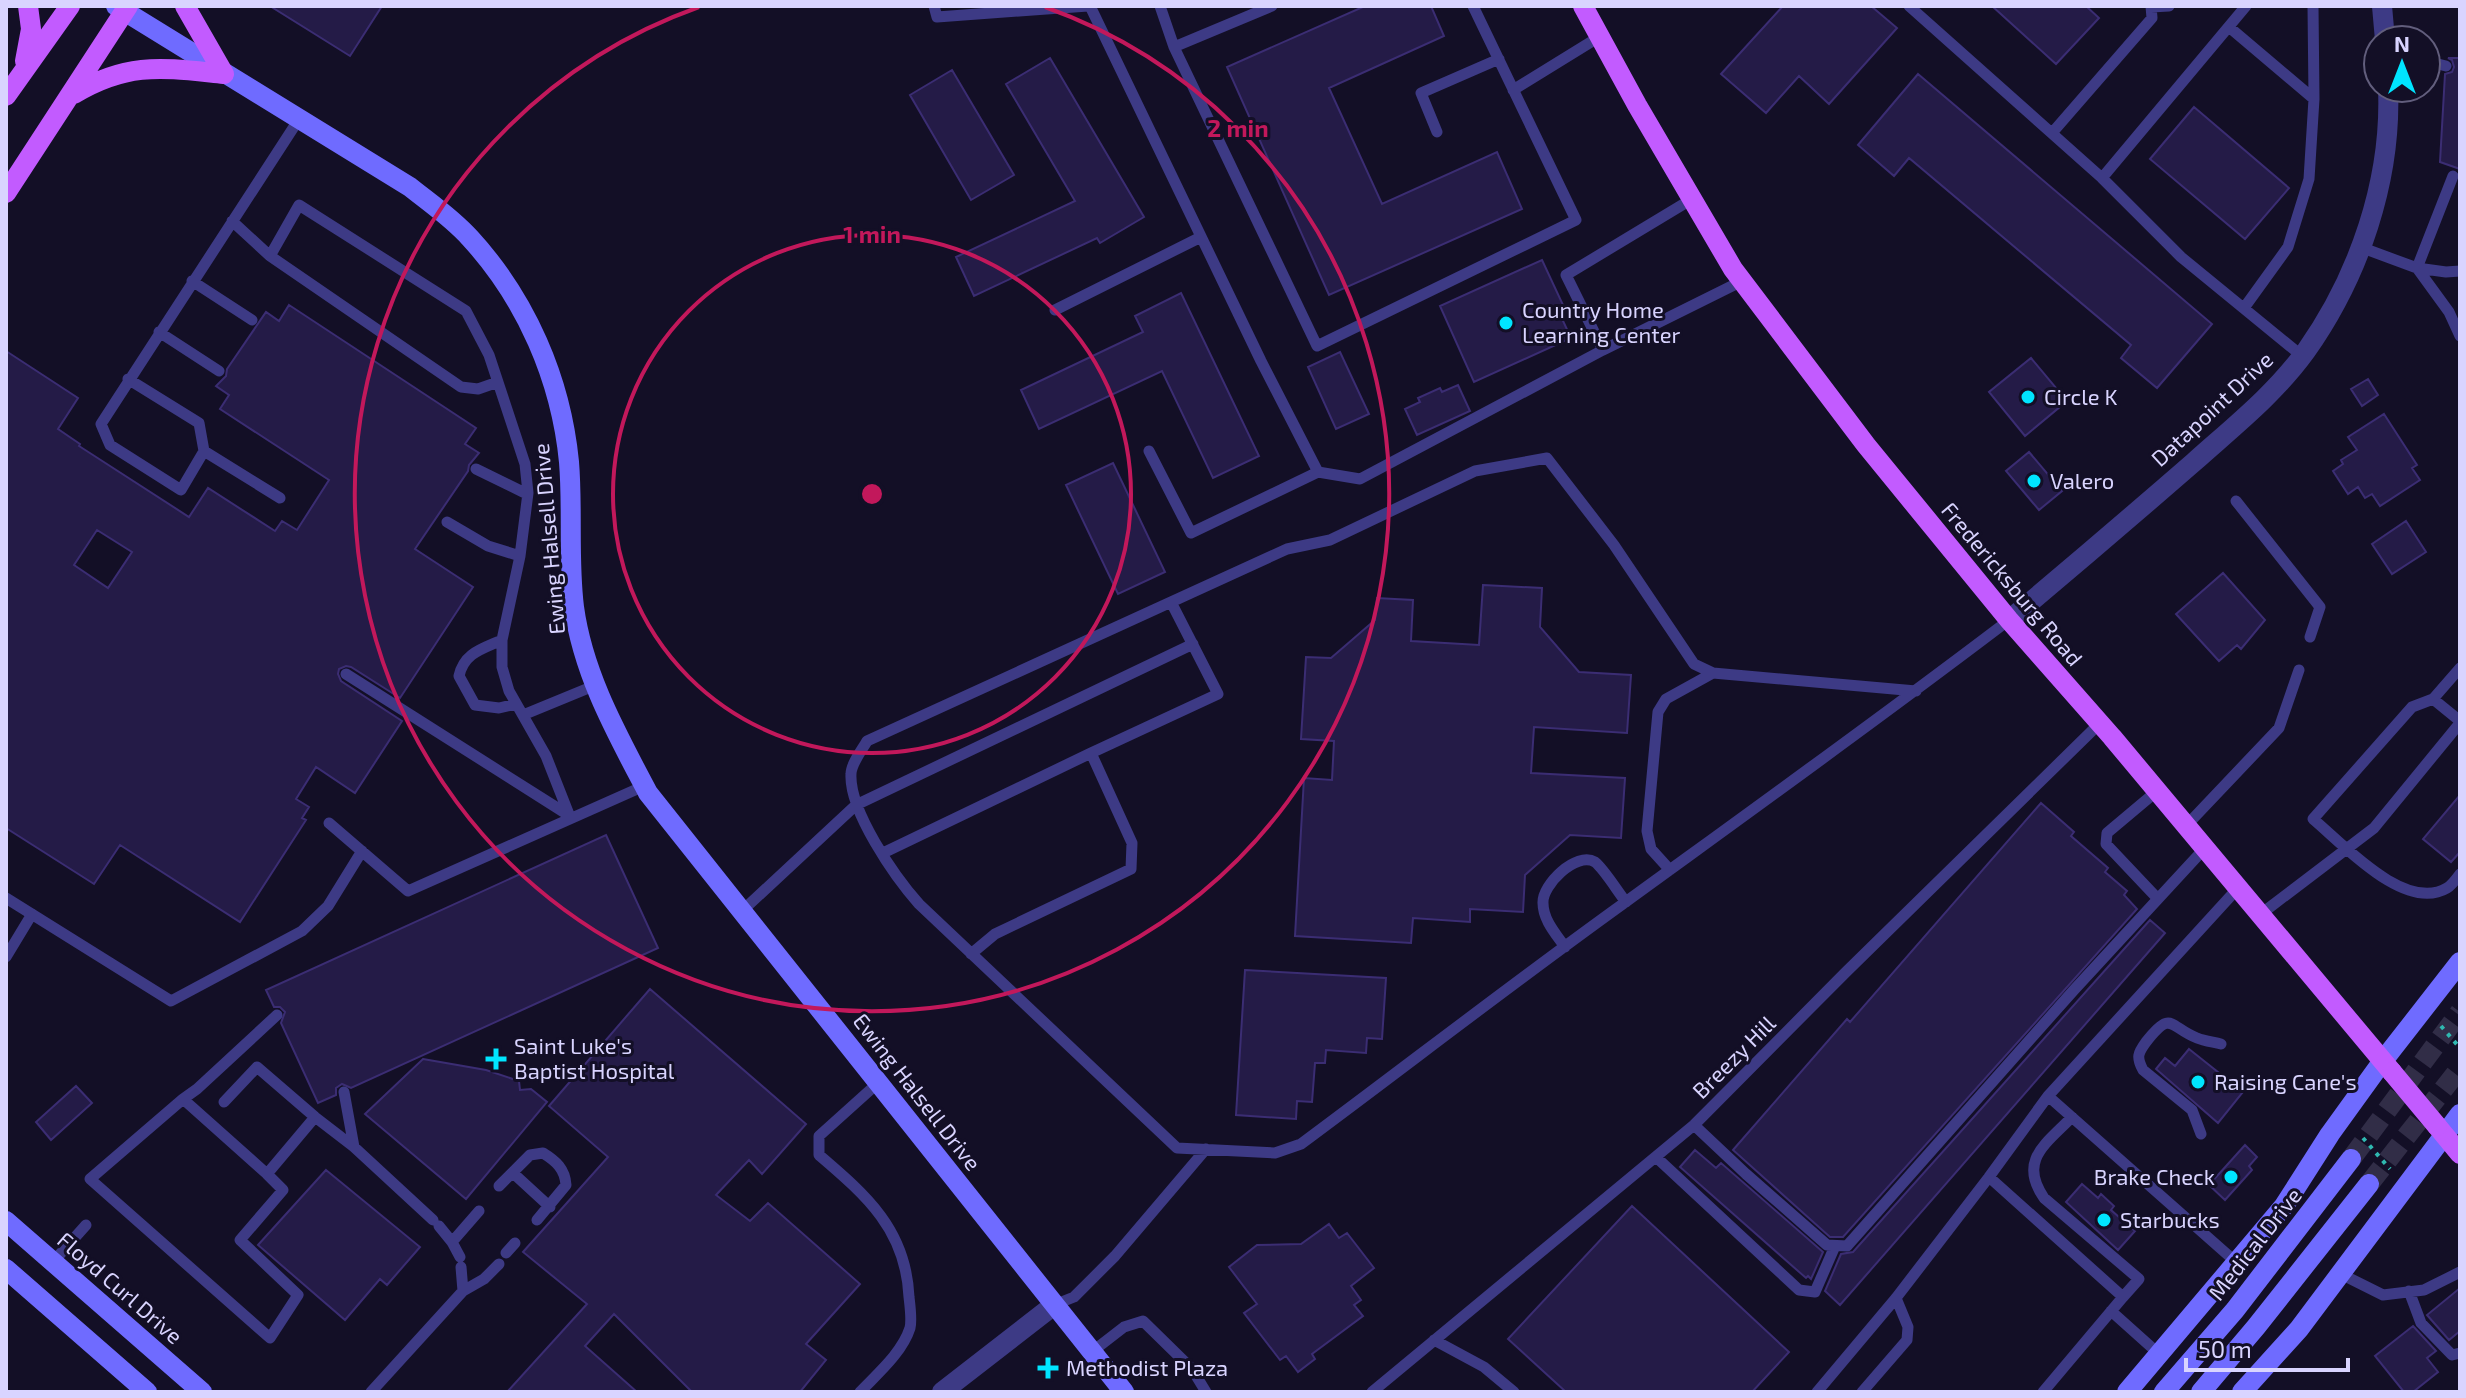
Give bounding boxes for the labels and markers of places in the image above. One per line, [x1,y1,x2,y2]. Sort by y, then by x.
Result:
place label: Country Home Learning Center [1522,296,1681,347]
marker: Country Home Learning Center [1497,314,1515,332]
place label: Circle K [2044,383,2118,409]
marker: Circle K [2019,388,2037,406]
place label: Valero [2050,467,2114,493]
marker: Valero [2025,472,2043,490]
centre of rings [858,480,886,508]
place label: Saint Luke's Baptist Hospital [514,1032,675,1083]
marker: Saint Luke's Baptist Hospital [485,1048,507,1070]
place label: Raising Cane's [2214,1068,2357,1094]
marker: Raising Cane's [2189,1073,2207,1091]
place label: Brake Check [2094,1163,2215,1189]
marker: Brake Check [2222,1168,2240,1186]
place label: Starbucks [2120,1206,2220,1232]
marker: Starbucks [2095,1211,2113,1229]
place label: Methodist Plaza [1066,1354,1228,1380]
marker: Methodist Plaza [1037,1357,1059,1379]

